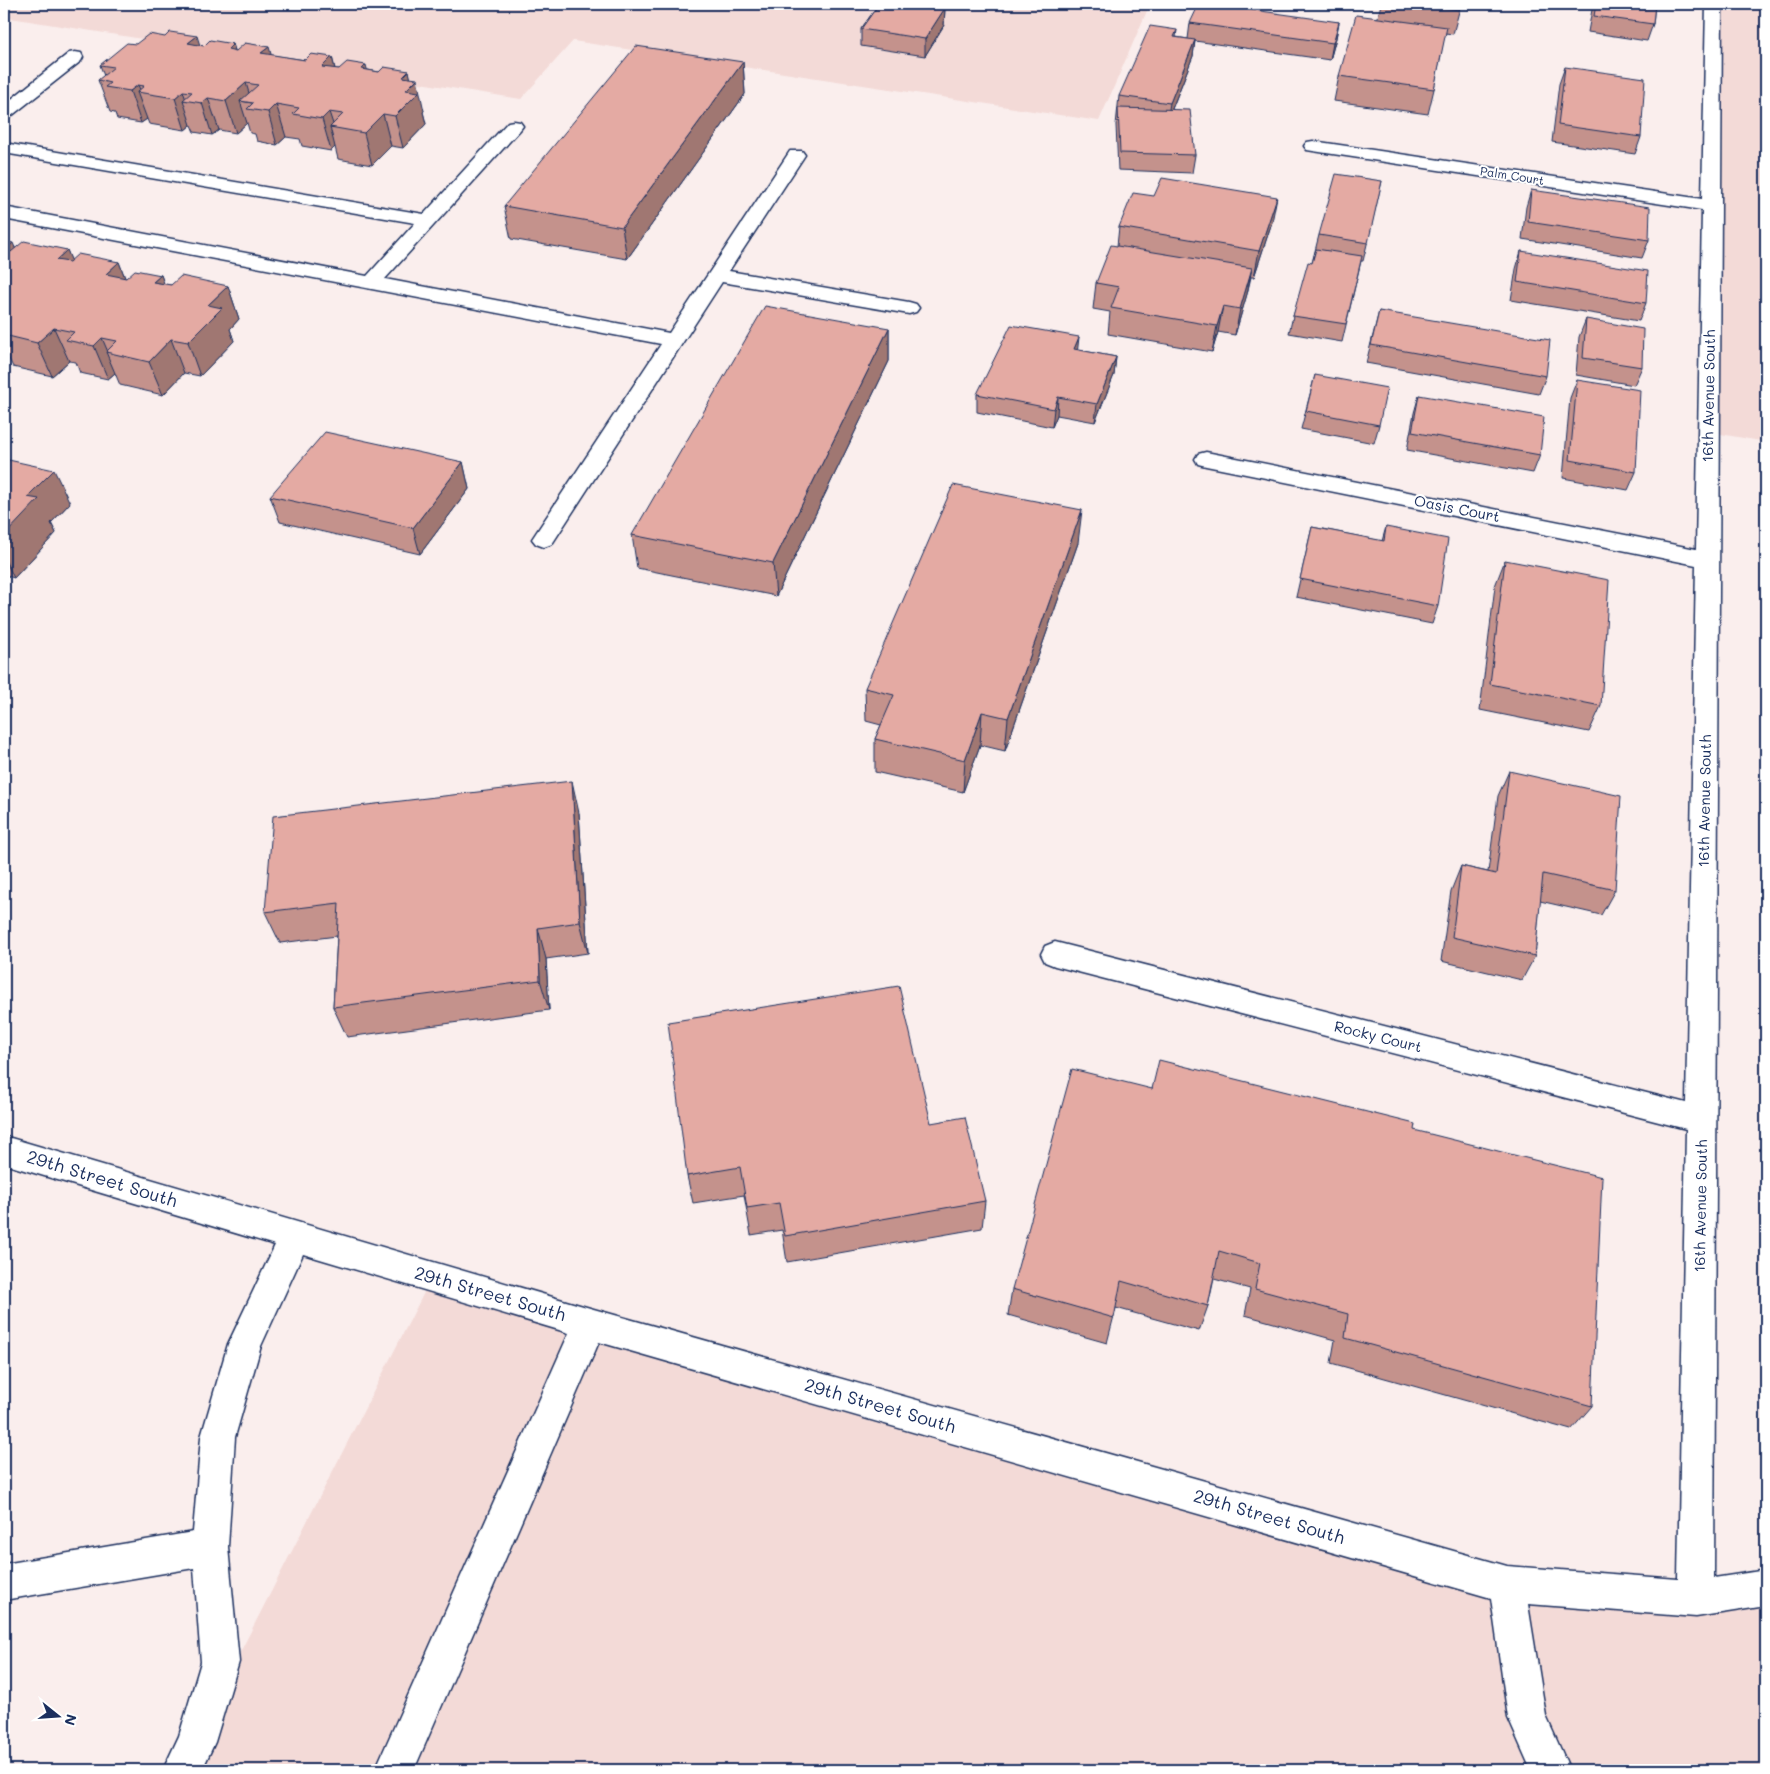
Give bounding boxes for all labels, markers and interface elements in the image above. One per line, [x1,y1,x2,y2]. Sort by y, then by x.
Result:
street label: Palm Court [1479,162,1545,188]
street label: 16th Avenue South [1697,329,1719,463]
street label: Oasis Court [1413,490,1502,526]
street label: 16th Avenue South [1693,734,1715,868]
street label: Rocky Court [1332,1015,1424,1057]
street label: 16th Avenue South [1689,1139,1711,1273]
street label: 29th Street South [24,1144,181,1212]
street label: 29th Street South [412,1260,569,1326]
street label: 29th Street South [802,1372,959,1438]
street label: 29th Street South [1191,1483,1348,1549]
north arrow [32,1692,82,1742]
text: N [60,1712,82,1728]

